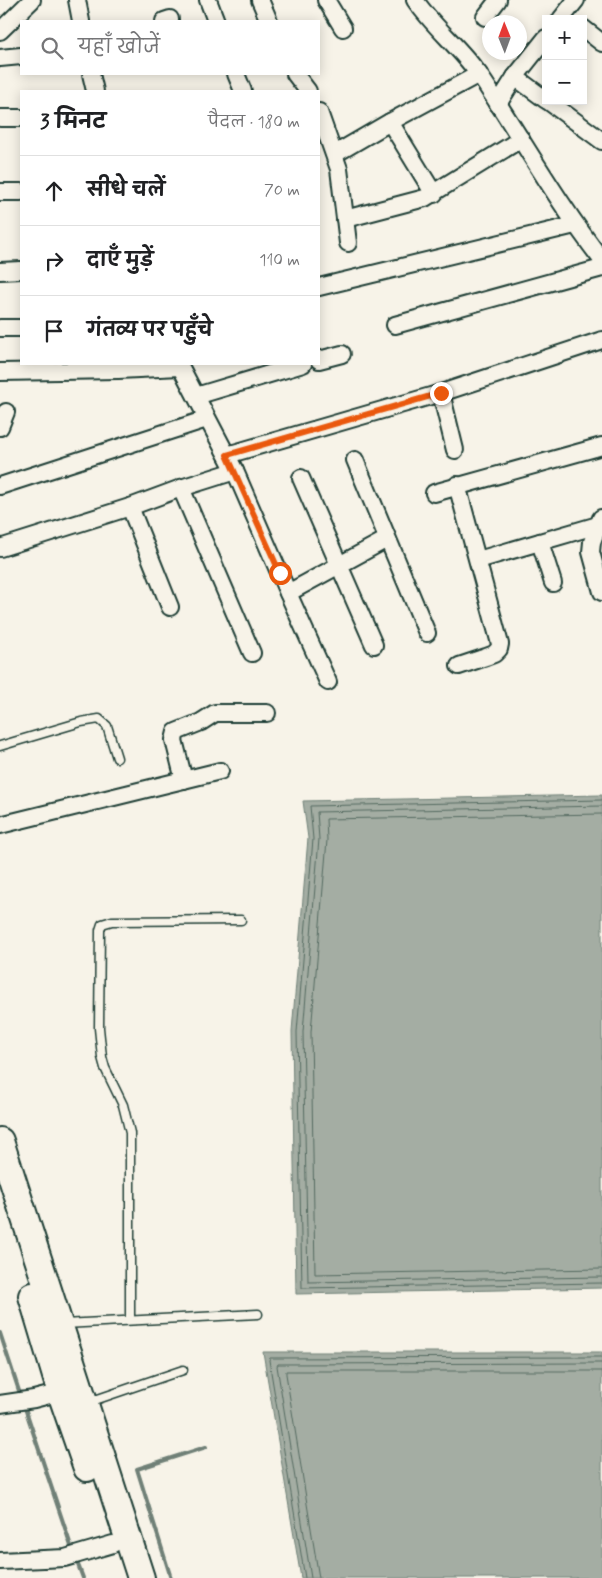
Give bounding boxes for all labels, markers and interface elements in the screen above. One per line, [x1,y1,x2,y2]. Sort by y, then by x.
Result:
north arrow [482,15,527,60]
map controls [542,15,587,105]
button: + [542,15,587,60]
search box [20,20,320,75]
icon: search [38,34,66,62]
text: यहाँ खोजें [78,35,160,60]
button: − [542,60,587,105]
text: 3 मिनट [40,108,106,136]
text: पैदल · 180 m [208,112,300,133]
icon: ahead [40,177,68,205]
text: सीधे चलें [87,178,165,203]
text: 70 m [264,180,300,201]
icon: right [40,247,68,275]
text: दाएँ मुड़ें [87,248,153,273]
text: 110 m [259,250,300,271]
icon: arrive [40,317,68,345]
text: गंतव्य पर पहुँचे [87,318,213,343]
route end [430,382,453,405]
route start [269,562,292,585]

